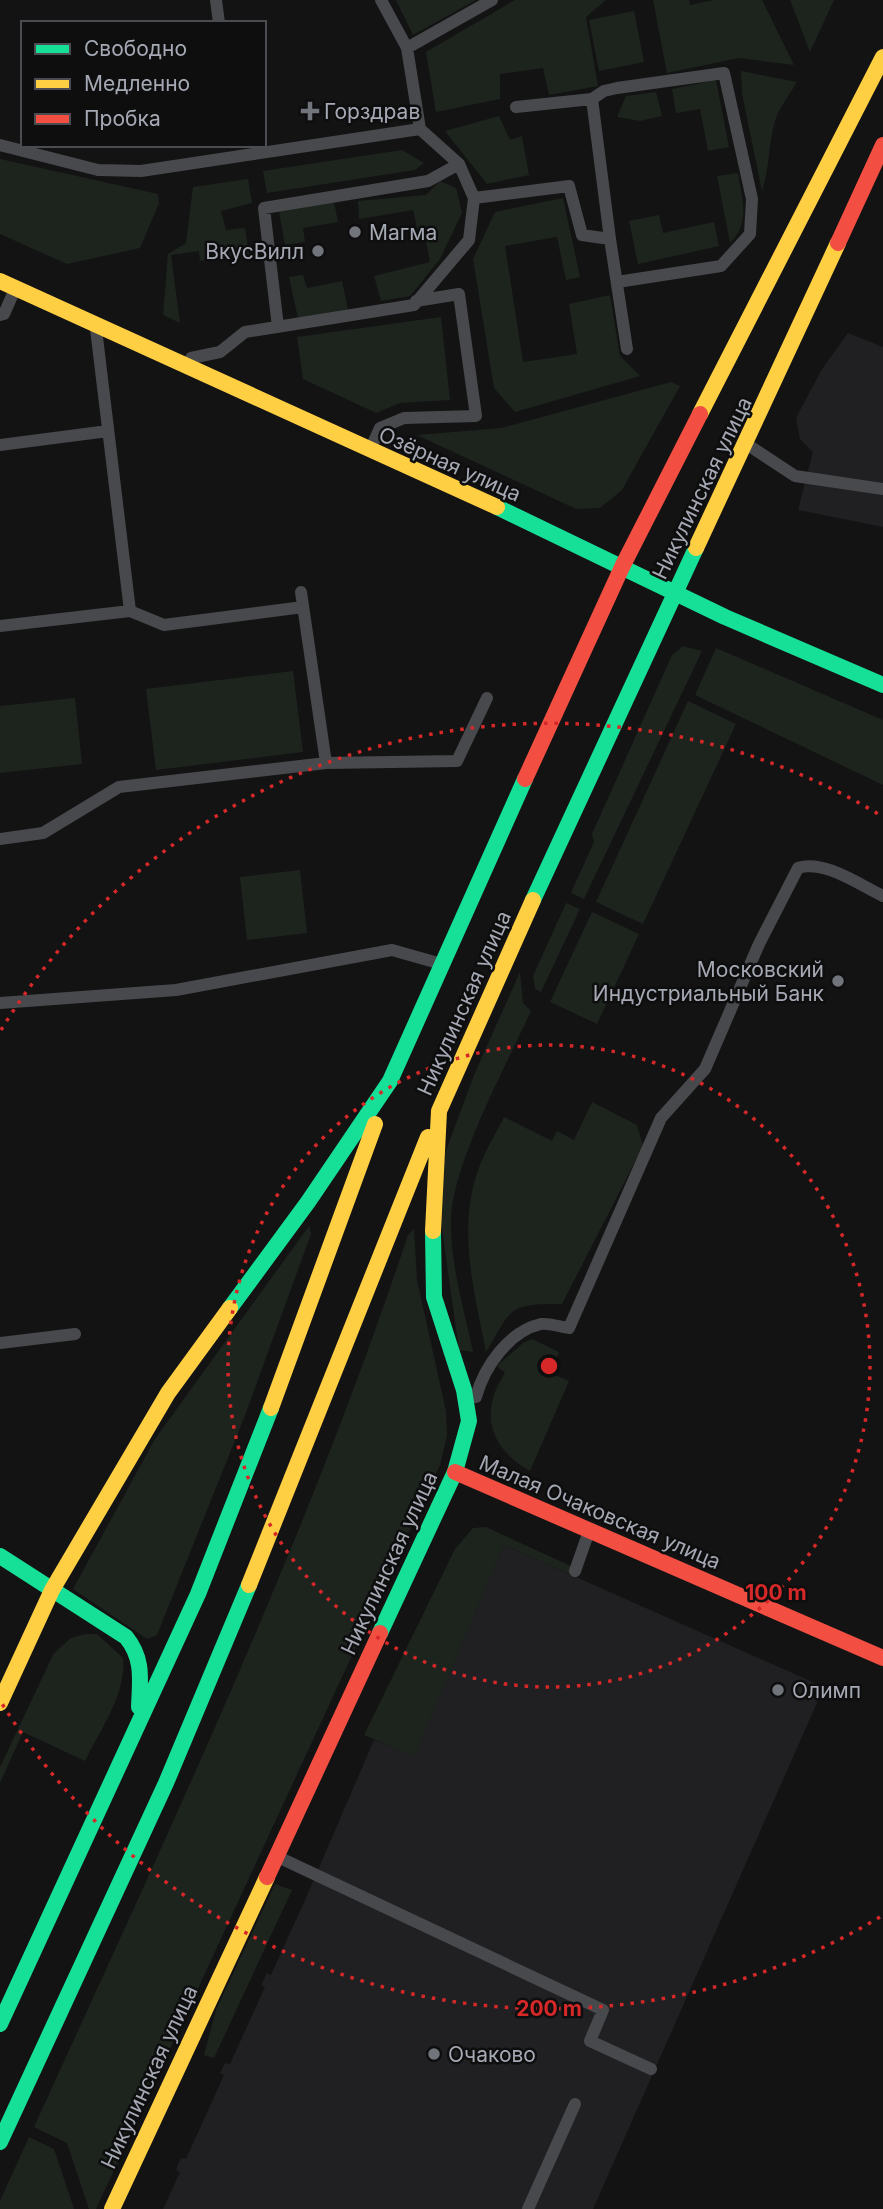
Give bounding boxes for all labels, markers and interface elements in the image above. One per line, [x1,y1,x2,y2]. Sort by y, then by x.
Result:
legend [21,21,266,147]
text: Свободно [84,36,187,61]
text: Медленно [84,71,190,96]
place label: Горздрав [324,99,420,124]
marker: Горздрав [302,103,318,119]
text: Пробка [84,106,161,131]
place label: Магма [369,220,437,245]
marker: Магма [347,224,363,240]
place label: ВкусВилл [205,239,304,264]
marker: ВкусВилл [310,243,326,259]
street label: Никулинская улица [647,393,757,583]
street label: Озёрная улица [375,421,525,507]
street label: Никулинская улица [412,907,516,1099]
place label: Московский Индустриальный Банк [593,957,825,1006]
marker: Московский Индустриальный Банк [830,973,846,989]
centre of rings [537,1354,561,1378]
street label: Малая Очаковская улица [475,1450,725,1574]
street label: Никулинская улица [336,1467,442,1659]
text: 100 m [745,1580,807,1605]
place label: Олимп [792,1678,861,1703]
marker: Олимп [770,1682,786,1698]
street label: Никулинская улица [96,1981,202,2173]
text: 200 m [516,1996,582,2021]
place label: Очаково [448,2042,536,2067]
marker: Очаково [426,2046,442,2062]

